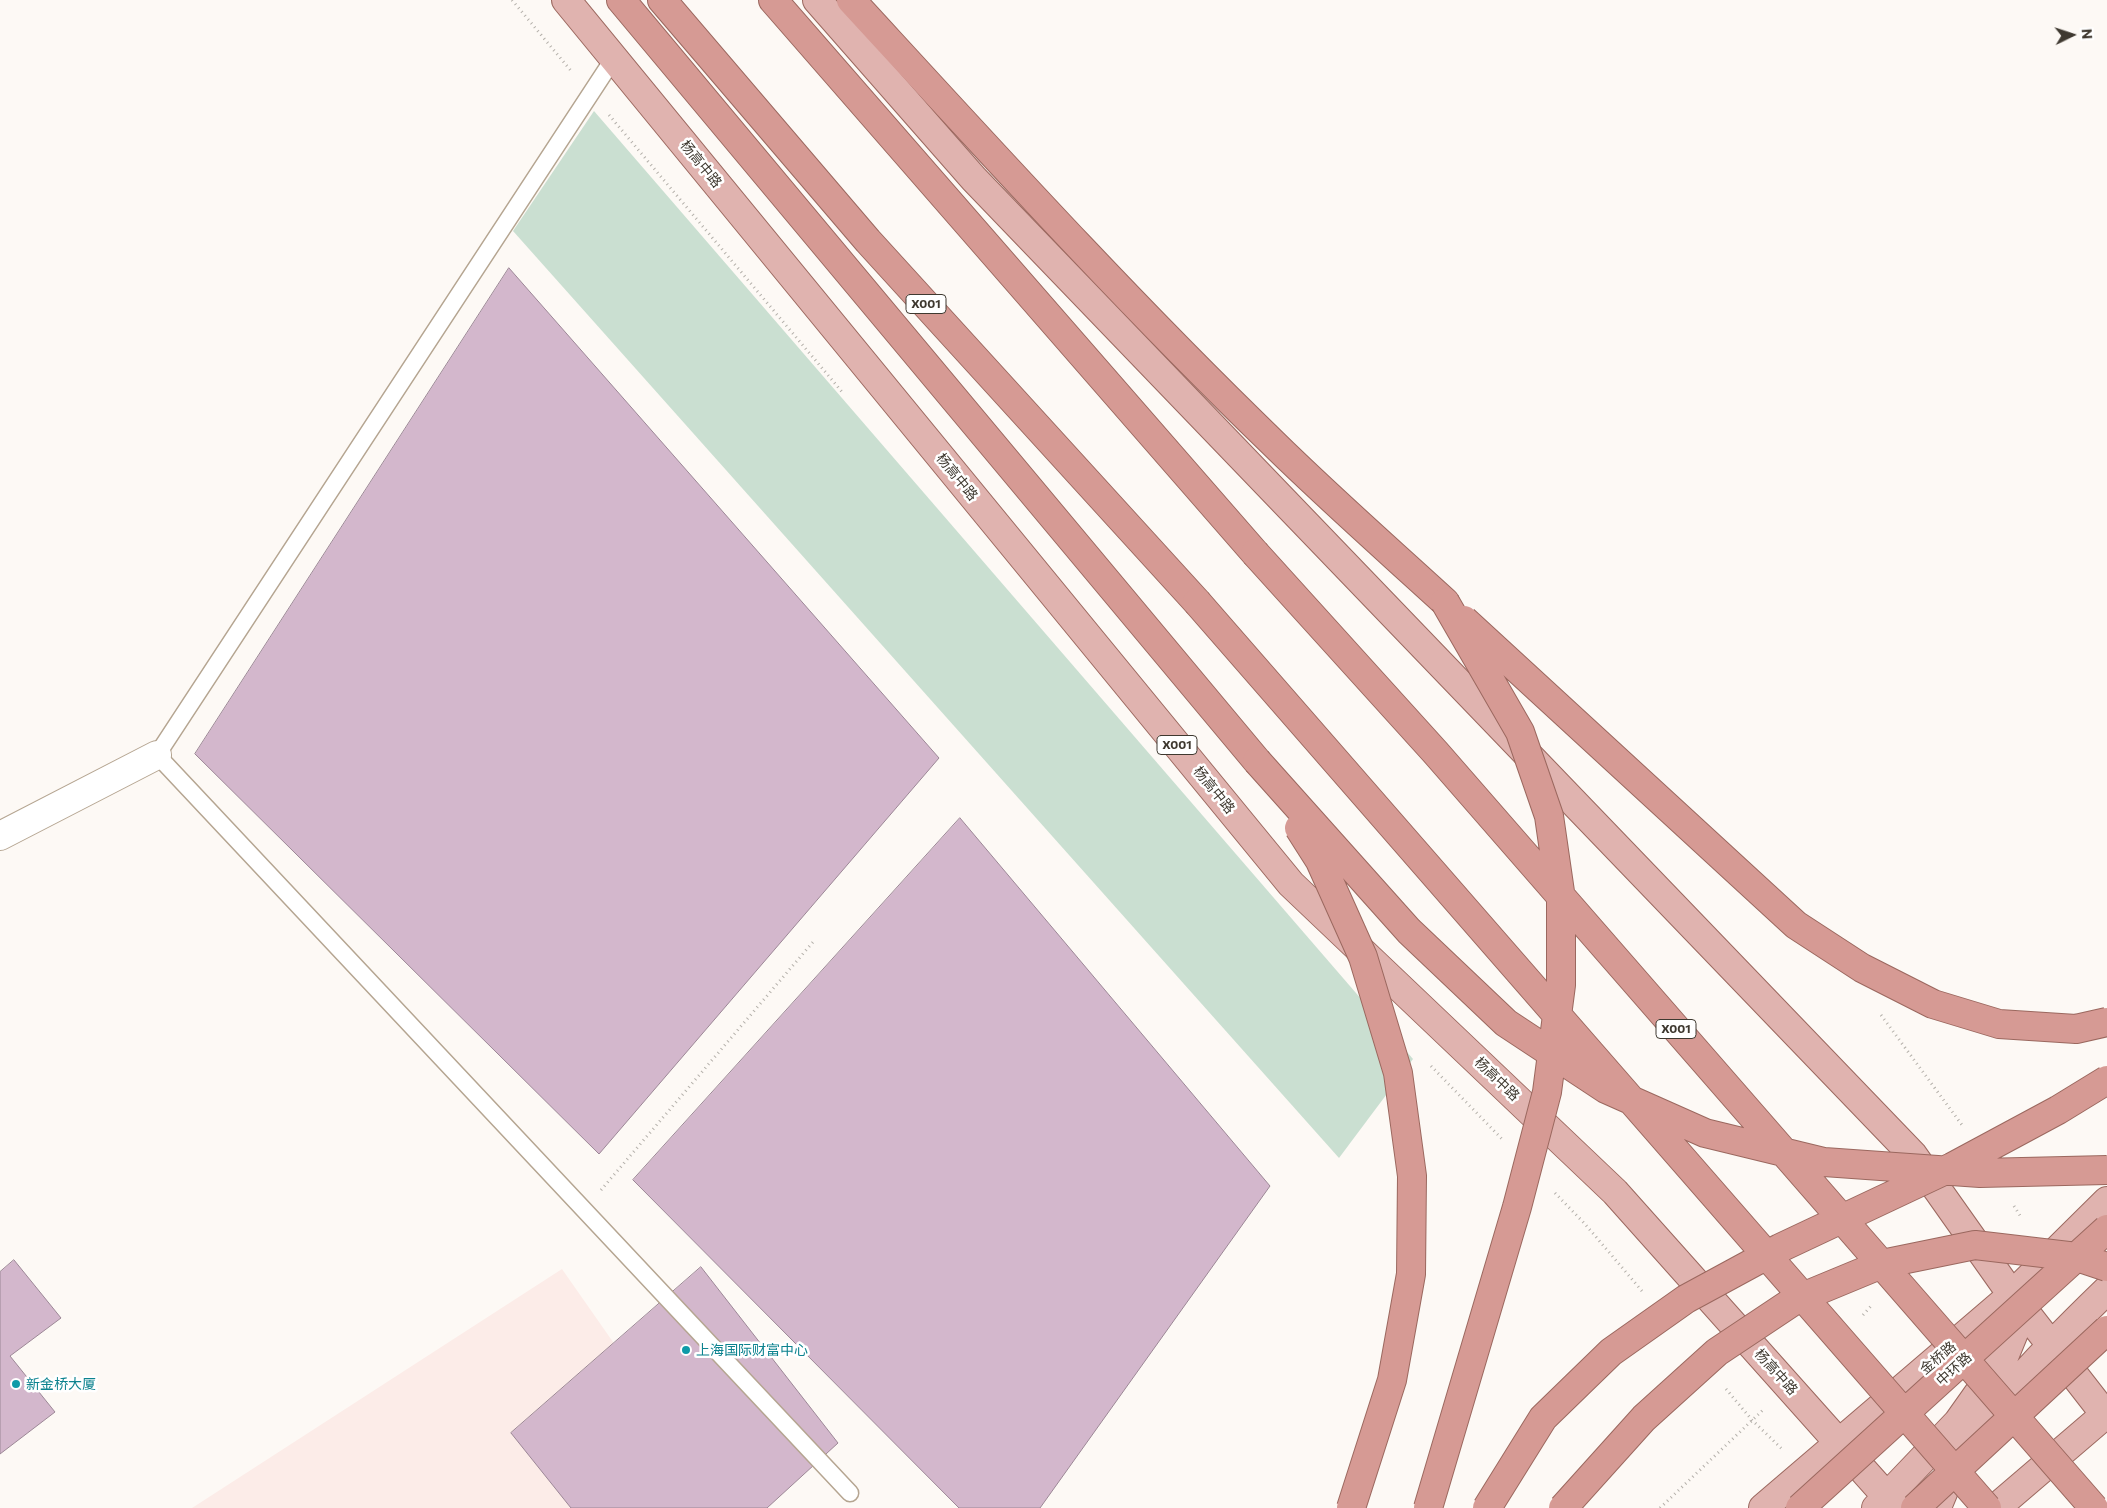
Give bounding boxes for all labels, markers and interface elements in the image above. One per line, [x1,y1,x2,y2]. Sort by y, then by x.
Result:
north arrow [2047,10,2097,60]
text: N [2079,28,2096,40]
street label: 杨高中路 [677,137,725,191]
road number: X001 [906,294,946,314]
street label: 杨高中路 [933,450,981,504]
road number: X001 [1157,736,1197,754]
street label: 杨高中路 [1190,763,1238,817]
road number: X001 [1656,1020,1696,1038]
street label: 杨高中路 [1471,1054,1523,1104]
street label: 金桥路 [1917,1338,1959,1378]
place label: 上海国际财富中心 [696,1342,808,1358]
marker: 上海国际财富中心 [680,1344,692,1356]
street label: 杨高中路 [1751,1346,1801,1398]
street label: 中环路 [1933,1349,1975,1389]
place label: 新金桥大厦 [26,1376,96,1392]
marker: 新金桥大厦 [10,1378,22,1390]

